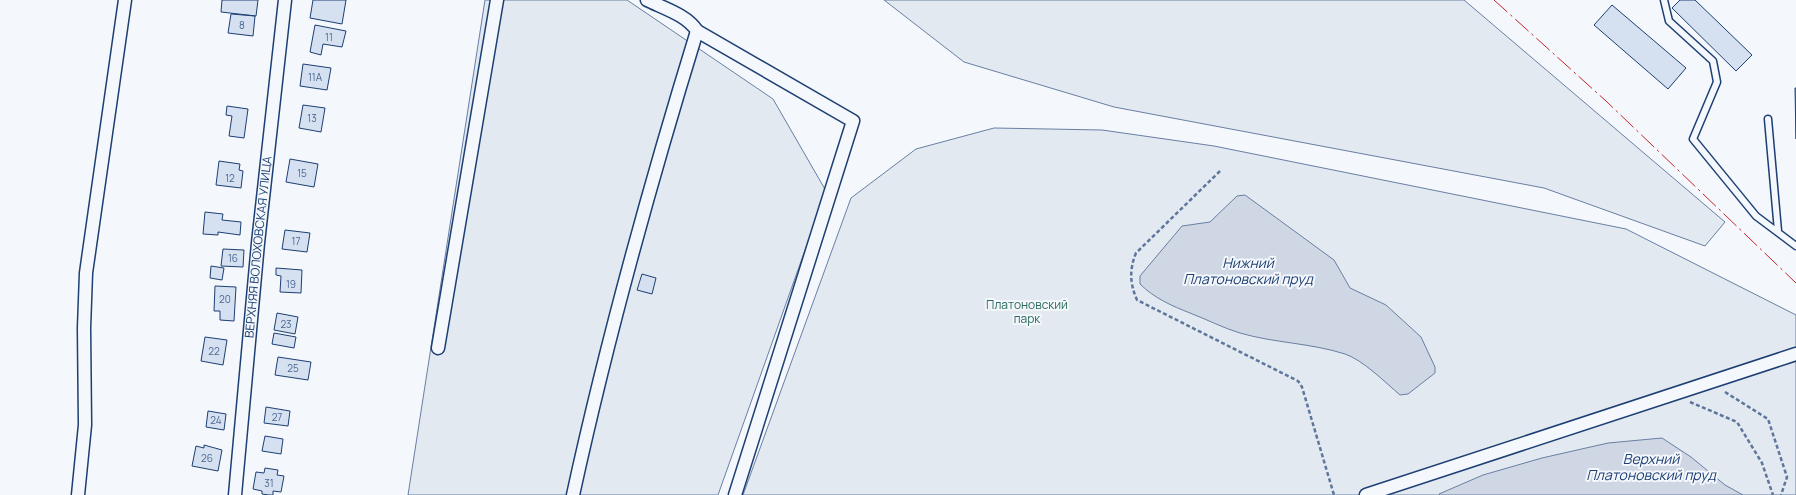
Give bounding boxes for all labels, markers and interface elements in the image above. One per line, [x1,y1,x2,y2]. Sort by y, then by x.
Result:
house number: 8 [239,18,245,32]
house number: 11 [325,30,333,44]
house number: 11А [308,70,323,84]
house number: 13 [307,111,317,125]
street label: ВЕРХНЯЯ ВОЛОХОВСКАЯ УЛИЦА [240,155,276,339]
house number: 15 [297,166,307,180]
house number: 12 [225,171,235,185]
house number: 17 [292,234,300,248]
house number: 16 [228,251,238,265]
water label: Нижний Платоновский пруд [1183,253,1314,288]
house number: 19 [286,277,296,291]
house number: 20 [219,292,231,306]
park label: Платоновский парк [986,296,1068,327]
house number: 23 [280,317,292,331]
house number: 22 [208,344,220,358]
house number: 25 [287,361,299,375]
house number: 27 [272,410,282,424]
house number: 24 [210,413,222,427]
water label: Верхний Платоновский пруд [1586,449,1717,484]
house number: 26 [201,451,213,465]
house number: 31 [264,476,274,490]

